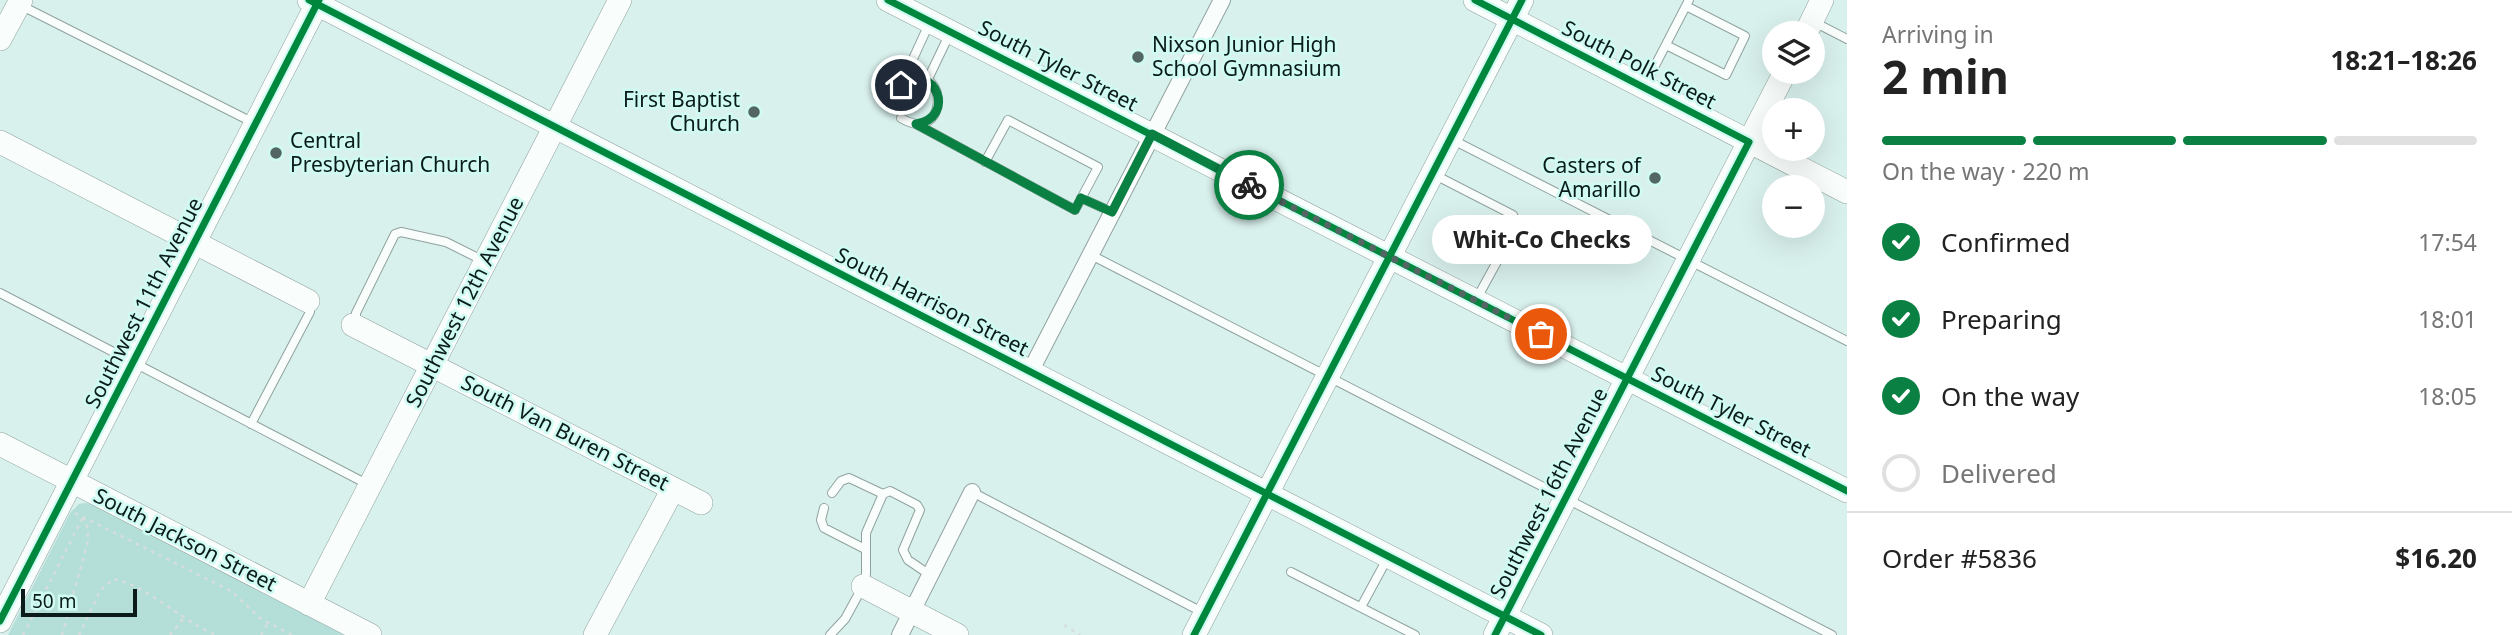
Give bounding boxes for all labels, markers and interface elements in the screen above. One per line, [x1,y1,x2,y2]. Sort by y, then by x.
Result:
street label: South Tyler Street [974,13,1143,118]
street label: South Polk Street [1558,13,1722,115]
text: Arriving in [1882,18,1994,50]
map controls [1762,21,1825,238]
button: layers [1762,21,1825,84]
place label: Nixson Junior High School Gymnasium [1152,30,1341,82]
text: 18:21–18:26 [2330,42,2477,78]
text: 2 min [1882,45,2009,107]
marker: Nixson Junior High School Gymnasium [1130,49,1146,65]
pin [871,55,931,115]
icon: home [882,66,920,104]
place label: First Baptist Church [623,85,740,137]
button: + [1762,98,1825,161]
marker: First Baptist Church [746,104,762,120]
place label: Central Presbyterian Church [290,126,490,178]
marker: Central Presbyterian Church [268,145,284,161]
courier [1214,150,1284,220]
place label: Casters of Amarillo [1542,151,1643,203]
text: On the way · 220 m [1882,155,2089,187]
icon: bike [1230,166,1268,204]
marker: Casters of Amarillo [1647,170,1663,186]
button: − [1762,175,1825,238]
street label: Southwest 12th Avenue [399,191,529,412]
street label: Southwest 11th Avenue [78,192,208,413]
callout: Whit-Co Checks [1431,215,1651,264]
text: Whit-Co Checks [1453,223,1631,255]
icon: check [1882,223,1920,261]
text: Confirmed [1941,224,2071,260]
text: 17:54 [2418,226,2477,258]
street label: South Harrison Street [831,240,1034,362]
icon: check [1882,300,1920,338]
text: Preparing [1941,301,2062,337]
text: 18:01 [2418,303,2477,335]
pin [1511,304,1571,364]
icon: bag [1522,315,1560,353]
street label: South Tyler Street [1647,359,1816,464]
street label: South Van Buren Street [457,368,674,497]
icon: check [1882,377,1920,415]
text: On the way [1941,378,2079,414]
text: 18:05 [2418,380,2477,412]
street label: Southwest 16th Avenue [1483,382,1613,603]
text: Delivered [1941,455,2057,491]
street label: South Jackson Street [89,481,282,598]
text: Order #5836 [1882,540,2037,576]
text: $16.20 [2395,540,2477,576]
scale bar [21,586,136,618]
text: 50 m [32,588,76,614]

